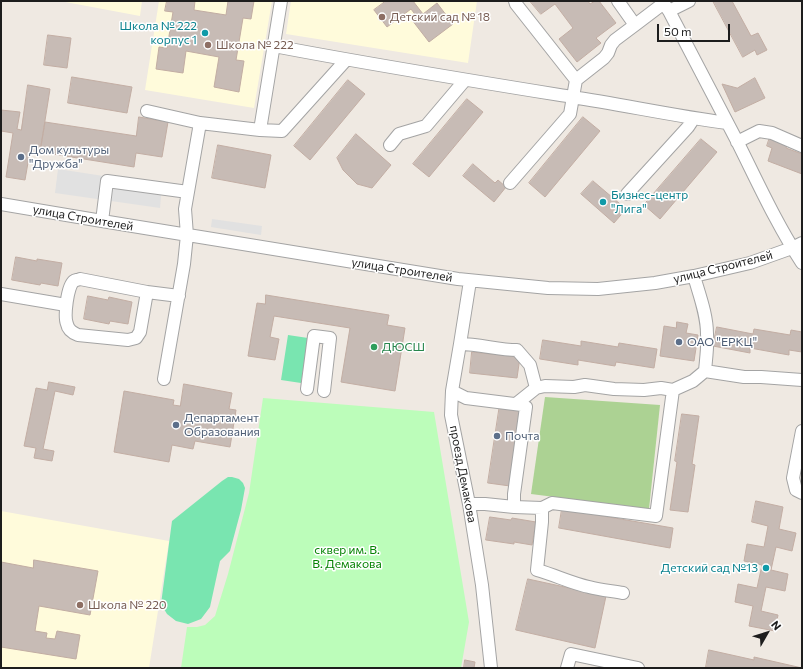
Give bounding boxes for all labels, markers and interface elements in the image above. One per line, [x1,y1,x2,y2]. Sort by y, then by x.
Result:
place label: Детский сад № 18 [390,10,490,24]
marker: Детский сад № 18 [377,12,387,22]
scale bar [659,16,732,42]
place label: Школа № 222 корпус 1 [119,19,197,47]
text: 50 m [664,24,692,38]
marker: Школа № 222 корпус 1 [200,28,210,38]
place label: Школа № 222 [216,38,294,52]
marker: Школа № 222 [203,40,213,50]
place label: Дом культуры "Дружба" [29,143,109,171]
marker: Дом культуры "Дружба" [16,152,26,162]
place label: Бизнес-центр "Лига" [611,188,688,216]
marker: Бизнес-центр "Лига" [598,197,608,207]
street label: улица Строителей [32,202,134,234]
street label: улица Строителей [672,248,774,286]
street label: улица Строителей [351,255,453,285]
place label: ОАО "ЕРКЦ" [687,335,757,349]
marker: ОАО "ЕРКЦ" [674,337,684,347]
place label: ДЮСШ [382,340,425,354]
marker: ДЮСШ [369,342,379,352]
place label: Департамент Образования [184,411,260,439]
marker: Департамент Образования [171,420,181,430]
street label: проезд Демакова [446,424,480,524]
place label: Почта [505,429,539,443]
marker: Почта [492,431,502,441]
park label: сквер им. В. В. Демакова [312,543,382,571]
place label: Детский сад №13 [661,561,758,575]
marker: Детский сад №13 [761,563,771,573]
place label: Школа № 220 [88,598,167,612]
marker: Школа № 220 [75,600,85,610]
north arrow [747,613,787,653]
text: N [769,618,784,632]

